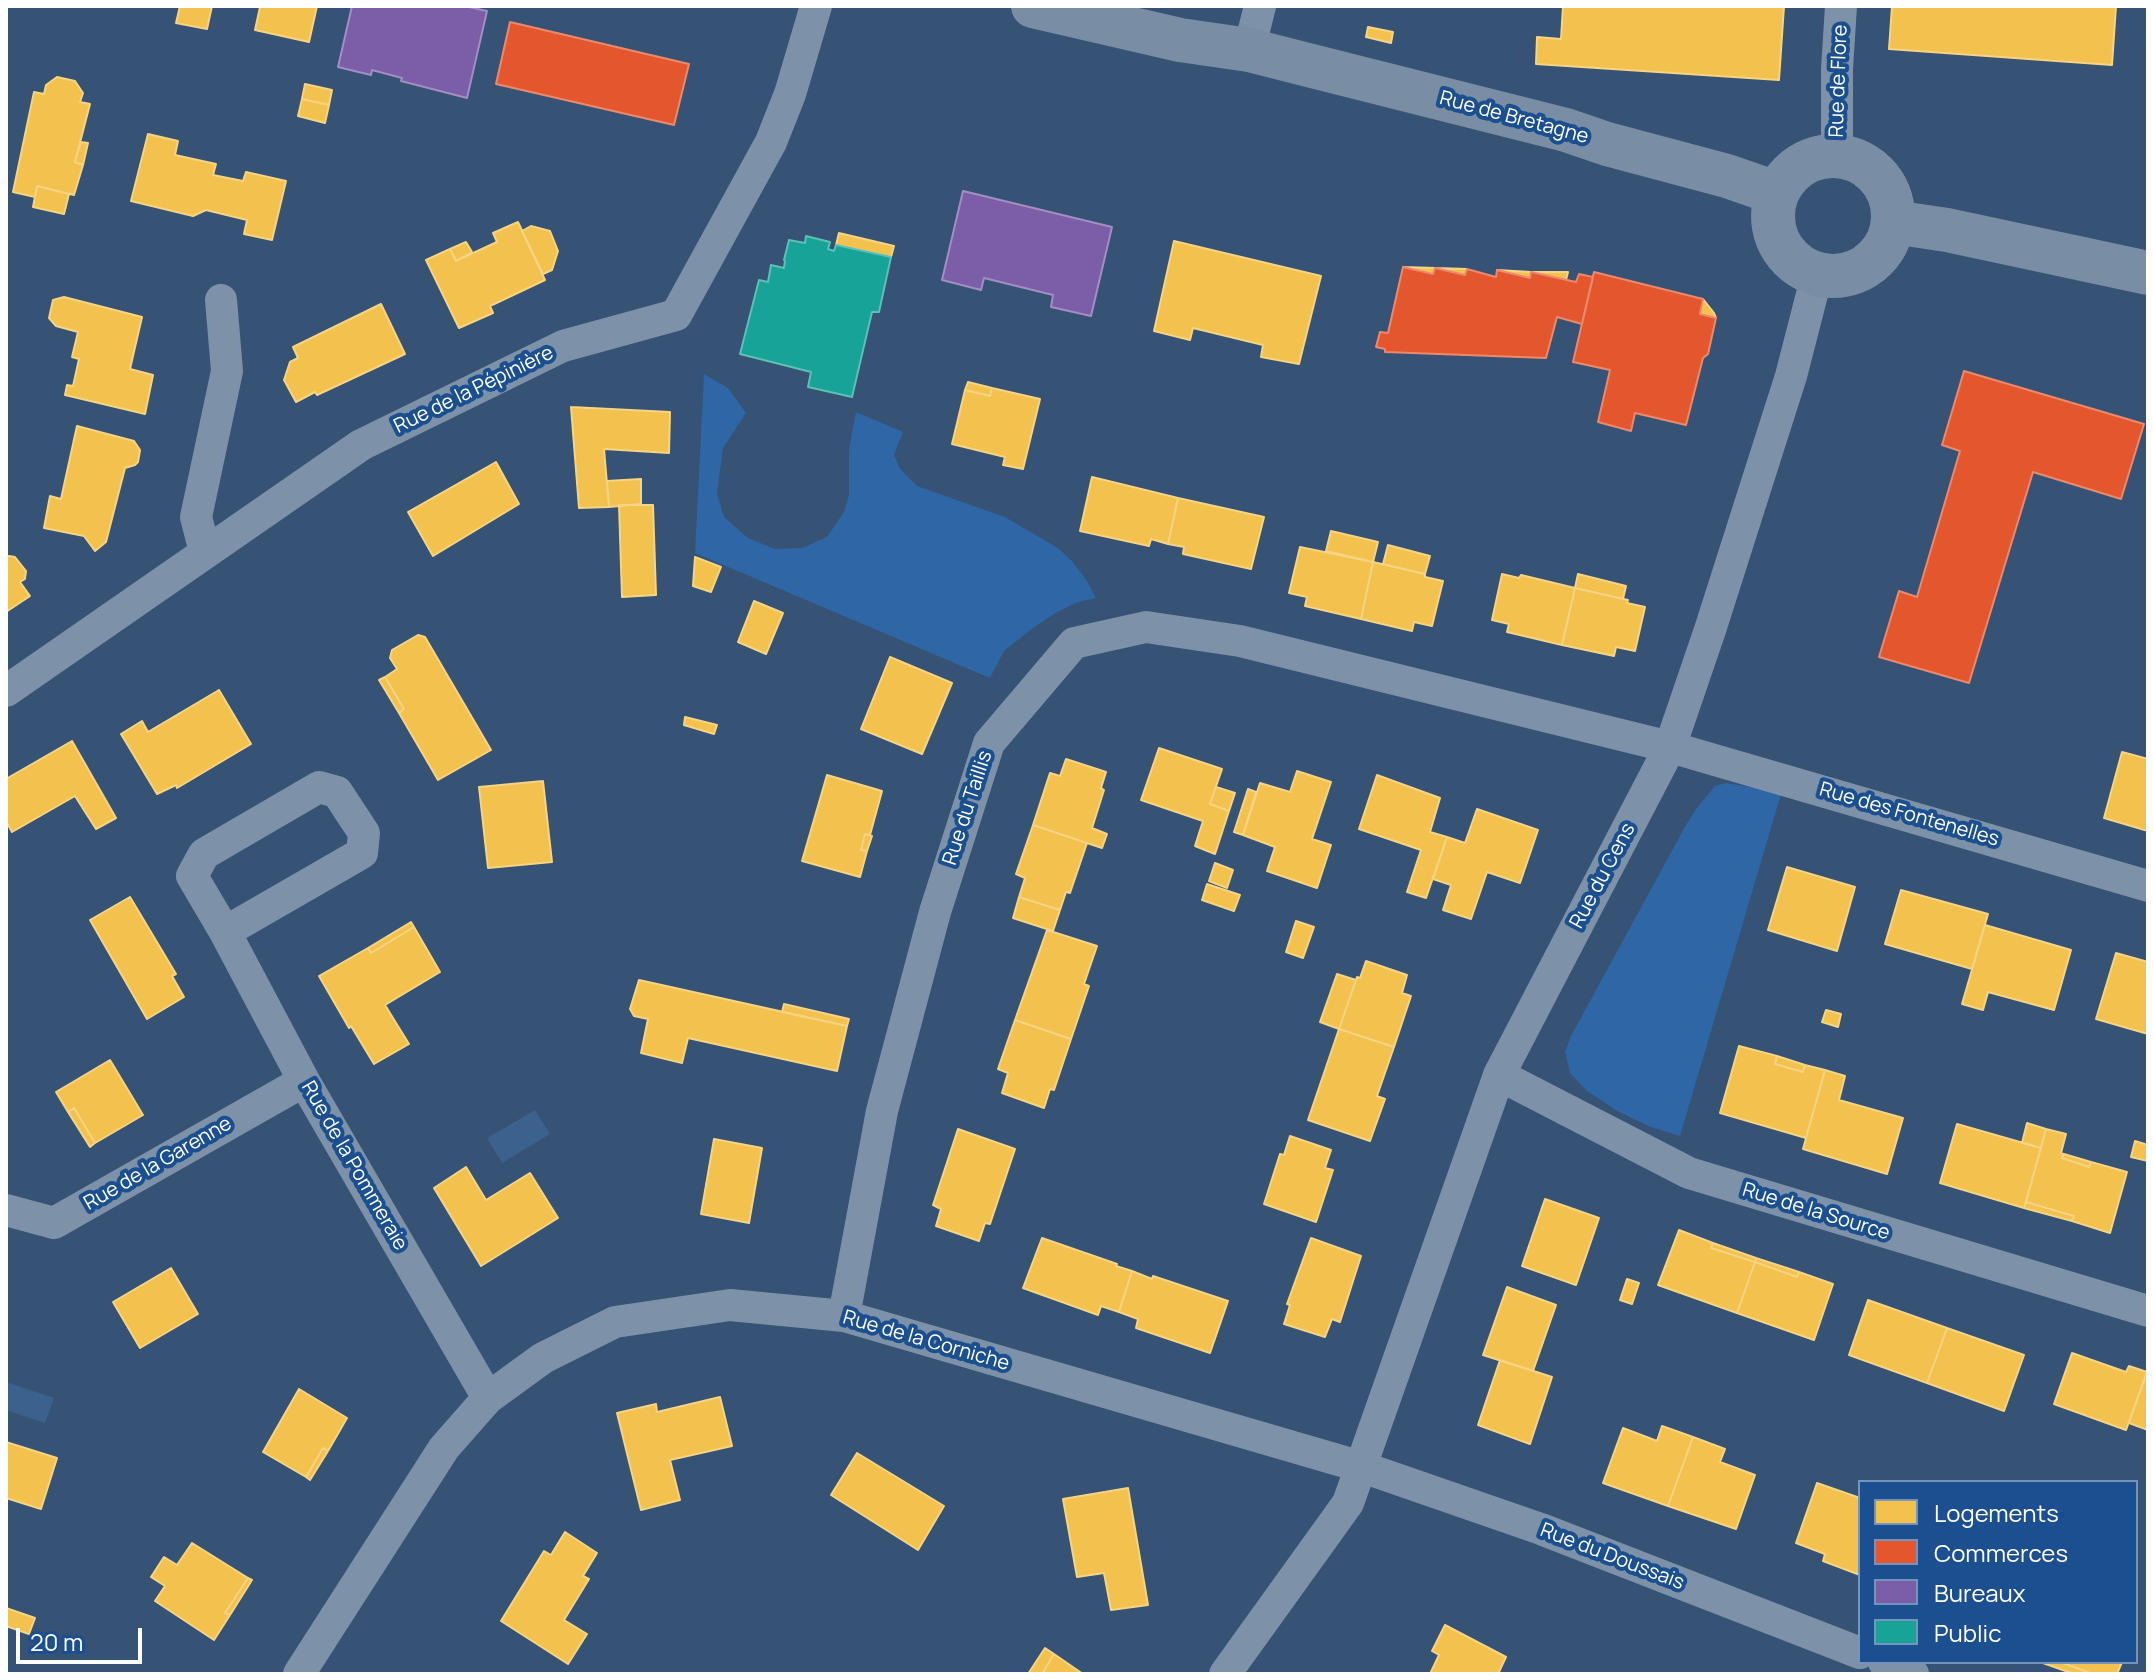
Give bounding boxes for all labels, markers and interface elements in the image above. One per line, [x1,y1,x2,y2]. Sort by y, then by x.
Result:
street label: Rue de Flore [1825,24,1853,138]
street label: Rue de Bretagne [1437,87,1591,149]
street label: Rue de la Pépinière [390,341,558,439]
street label: Rue du Taillis [938,748,998,868]
street label: Rue des Fontenelles [1816,778,2002,852]
street label: Rue du Cens [1565,819,1641,933]
street label: Rue de la Pommeraie [296,1077,412,1255]
street label: Rue de la Garenne [80,1112,236,1216]
street label: Rue de la Source [1739,1178,1893,1246]
street label: Rue de la Corniche [840,1306,1012,1376]
legend [1858,1480,2138,1664]
text: Logements [1934,1496,2059,1529]
street label: Rue du Doussais [1537,1519,1687,1595]
text: Commerces [1934,1536,2068,1569]
text: Bureaux [1934,1576,2025,1609]
scale bar [20,1612,146,1662]
text: Public [1934,1616,2001,1649]
text: 20 m [30,1625,83,1658]

